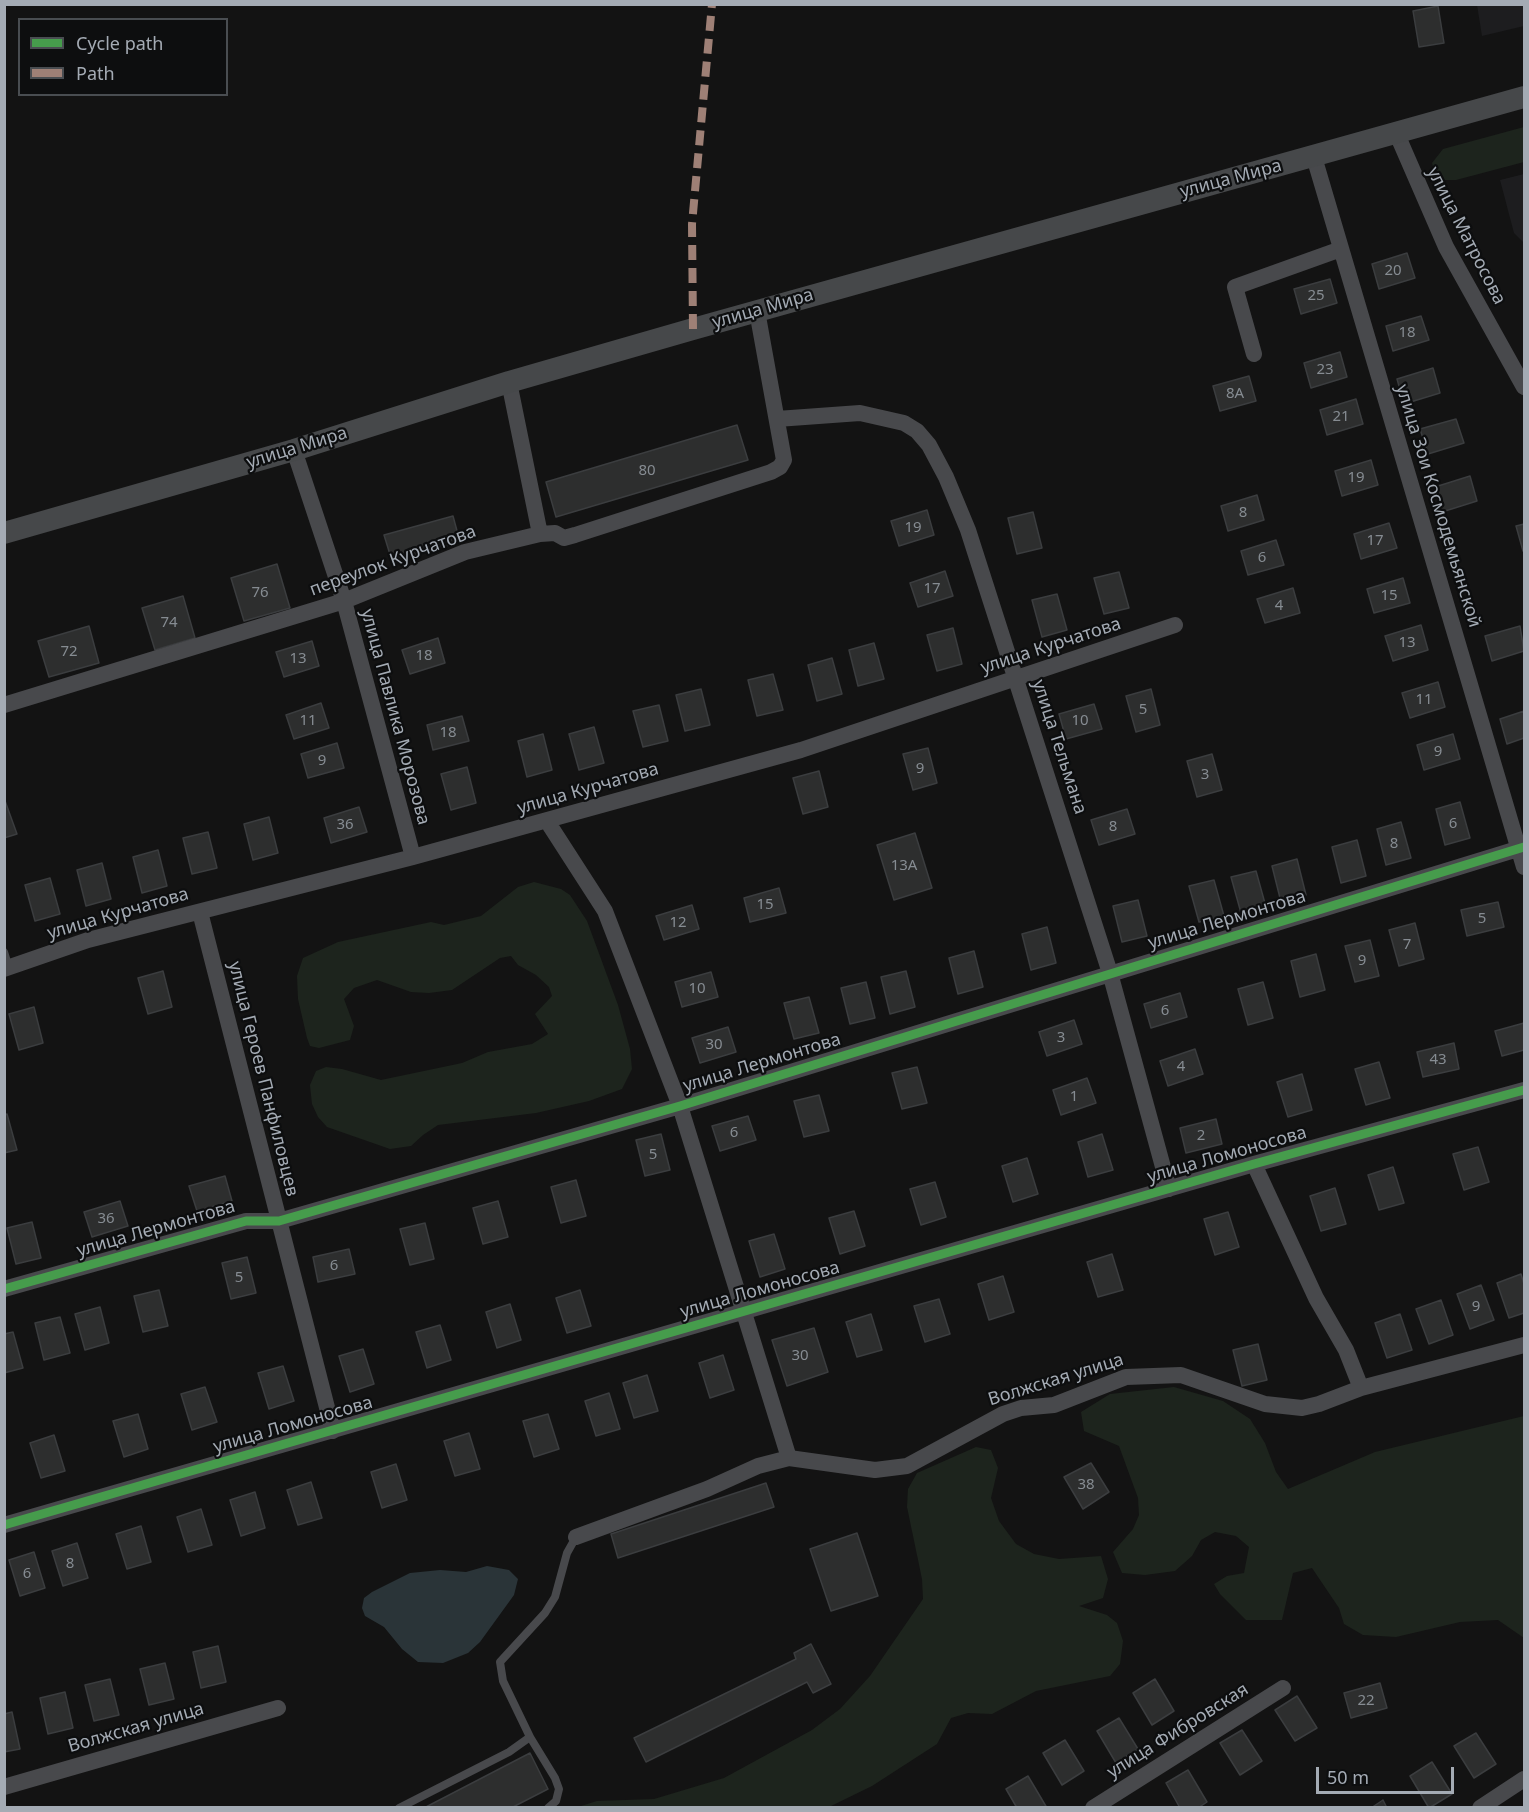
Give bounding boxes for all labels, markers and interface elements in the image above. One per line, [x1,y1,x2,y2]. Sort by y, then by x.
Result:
legend [18,18,228,96]
text: Cycle path [76,31,163,55]
text: Path [76,61,115,85]
street label: улица Мира [1178,155,1284,203]
street label: улица Матросова [1422,164,1510,308]
house number: 20 [1384,262,1402,280]
street label: улица Мира [710,284,816,334]
house number: 25 [1307,287,1325,305]
house number: 18 [1398,324,1416,342]
house number: 23 [1316,361,1334,379]
street label: улица Зои Космодемьянской [1391,382,1485,630]
house number: 8А [1226,385,1244,403]
house number: 21 [1332,408,1350,426]
street label: улица Мира [244,422,350,474]
house number: 80 [638,462,656,480]
house number: 19 [1347,469,1365,487]
house number: 8 [1239,504,1247,522]
house number: 19 [904,519,922,537]
street label: переулок Курчатова [307,521,479,601]
house number: 17 [1366,532,1384,550]
house number: 6 [1258,549,1266,567]
house number: 17 [923,580,941,598]
house number: 76 [251,584,269,602]
house number: 15 [1380,587,1398,605]
house number: 4 [1275,597,1283,615]
street label: улица Павлика Морозова [356,607,434,827]
street label: улица Курчатова [978,613,1124,679]
house number: 74 [160,614,178,632]
house number: 13 [1398,634,1416,652]
house number: 72 [60,643,78,661]
house number: 18 [415,647,433,665]
house number: 13 [289,650,307,668]
street label: улица Тельмана [1027,677,1091,817]
house number: 11 [1415,691,1433,709]
house number: 5 [1139,701,1147,719]
house number: 11 [299,712,317,730]
house number: 10 [1071,712,1089,730]
house number: 18 [439,724,457,742]
house number: 9 [1434,743,1442,761]
house number: 9 [318,752,326,770]
street label: улица Курчатова [515,758,661,820]
house number: 9 [916,760,924,778]
house number: 3 [1201,766,1209,784]
house number: 6 [1449,815,1457,833]
house number: 36 [336,816,354,834]
house number: 8 [1109,818,1117,836]
house number: 8 [1390,835,1398,853]
house number: 13А [891,857,917,875]
street label: улица Курчатова [45,883,191,945]
street label: улица Лермонтова [1146,886,1308,954]
house number: 15 [756,896,774,914]
house number: 5 [1478,910,1486,928]
house number: 12 [669,914,687,932]
house number: 7 [1403,936,1411,954]
house number: 9 [1358,952,1366,970]
street label: улица Героев Панфиловцев [223,959,303,1199]
house number: 10 [688,980,706,998]
house number: 6 [1161,1002,1169,1020]
street label: улица Лермонтова [681,1029,843,1097]
house number: 3 [1057,1029,1065,1047]
house number: 30 [705,1036,723,1054]
house number: 43 [1429,1051,1447,1069]
house number: 4 [1177,1058,1185,1076]
house number: 1 [1070,1088,1078,1106]
street label: улица Ломоносова [1145,1122,1309,1188]
house number: 6 [730,1124,738,1142]
house number: 2 [1197,1127,1205,1145]
house number: 5 [649,1146,657,1164]
street label: улица Лермонтова [74,1196,238,1262]
house number: 36 [97,1210,115,1228]
house number: 6 [330,1257,338,1275]
street label: улица Ломоносова [678,1257,842,1323]
house number: 5 [235,1269,243,1287]
house number: 9 [1472,1298,1480,1316]
house number: 30 [791,1347,809,1365]
street label: Волжская улица [986,1349,1126,1411]
street label: улица Ломоносова [211,1392,375,1458]
house number: 38 [1077,1476,1095,1494]
house number: 8 [66,1555,74,1573]
house number: 6 [23,1565,31,1583]
street label: улица Фибровская [1103,1679,1253,1783]
house number: 22 [1357,1692,1375,1710]
street label: Волжская улица [66,1698,206,1758]
scale bar [1319,1755,1457,1793]
text: 50 m [1327,1765,1369,1789]

